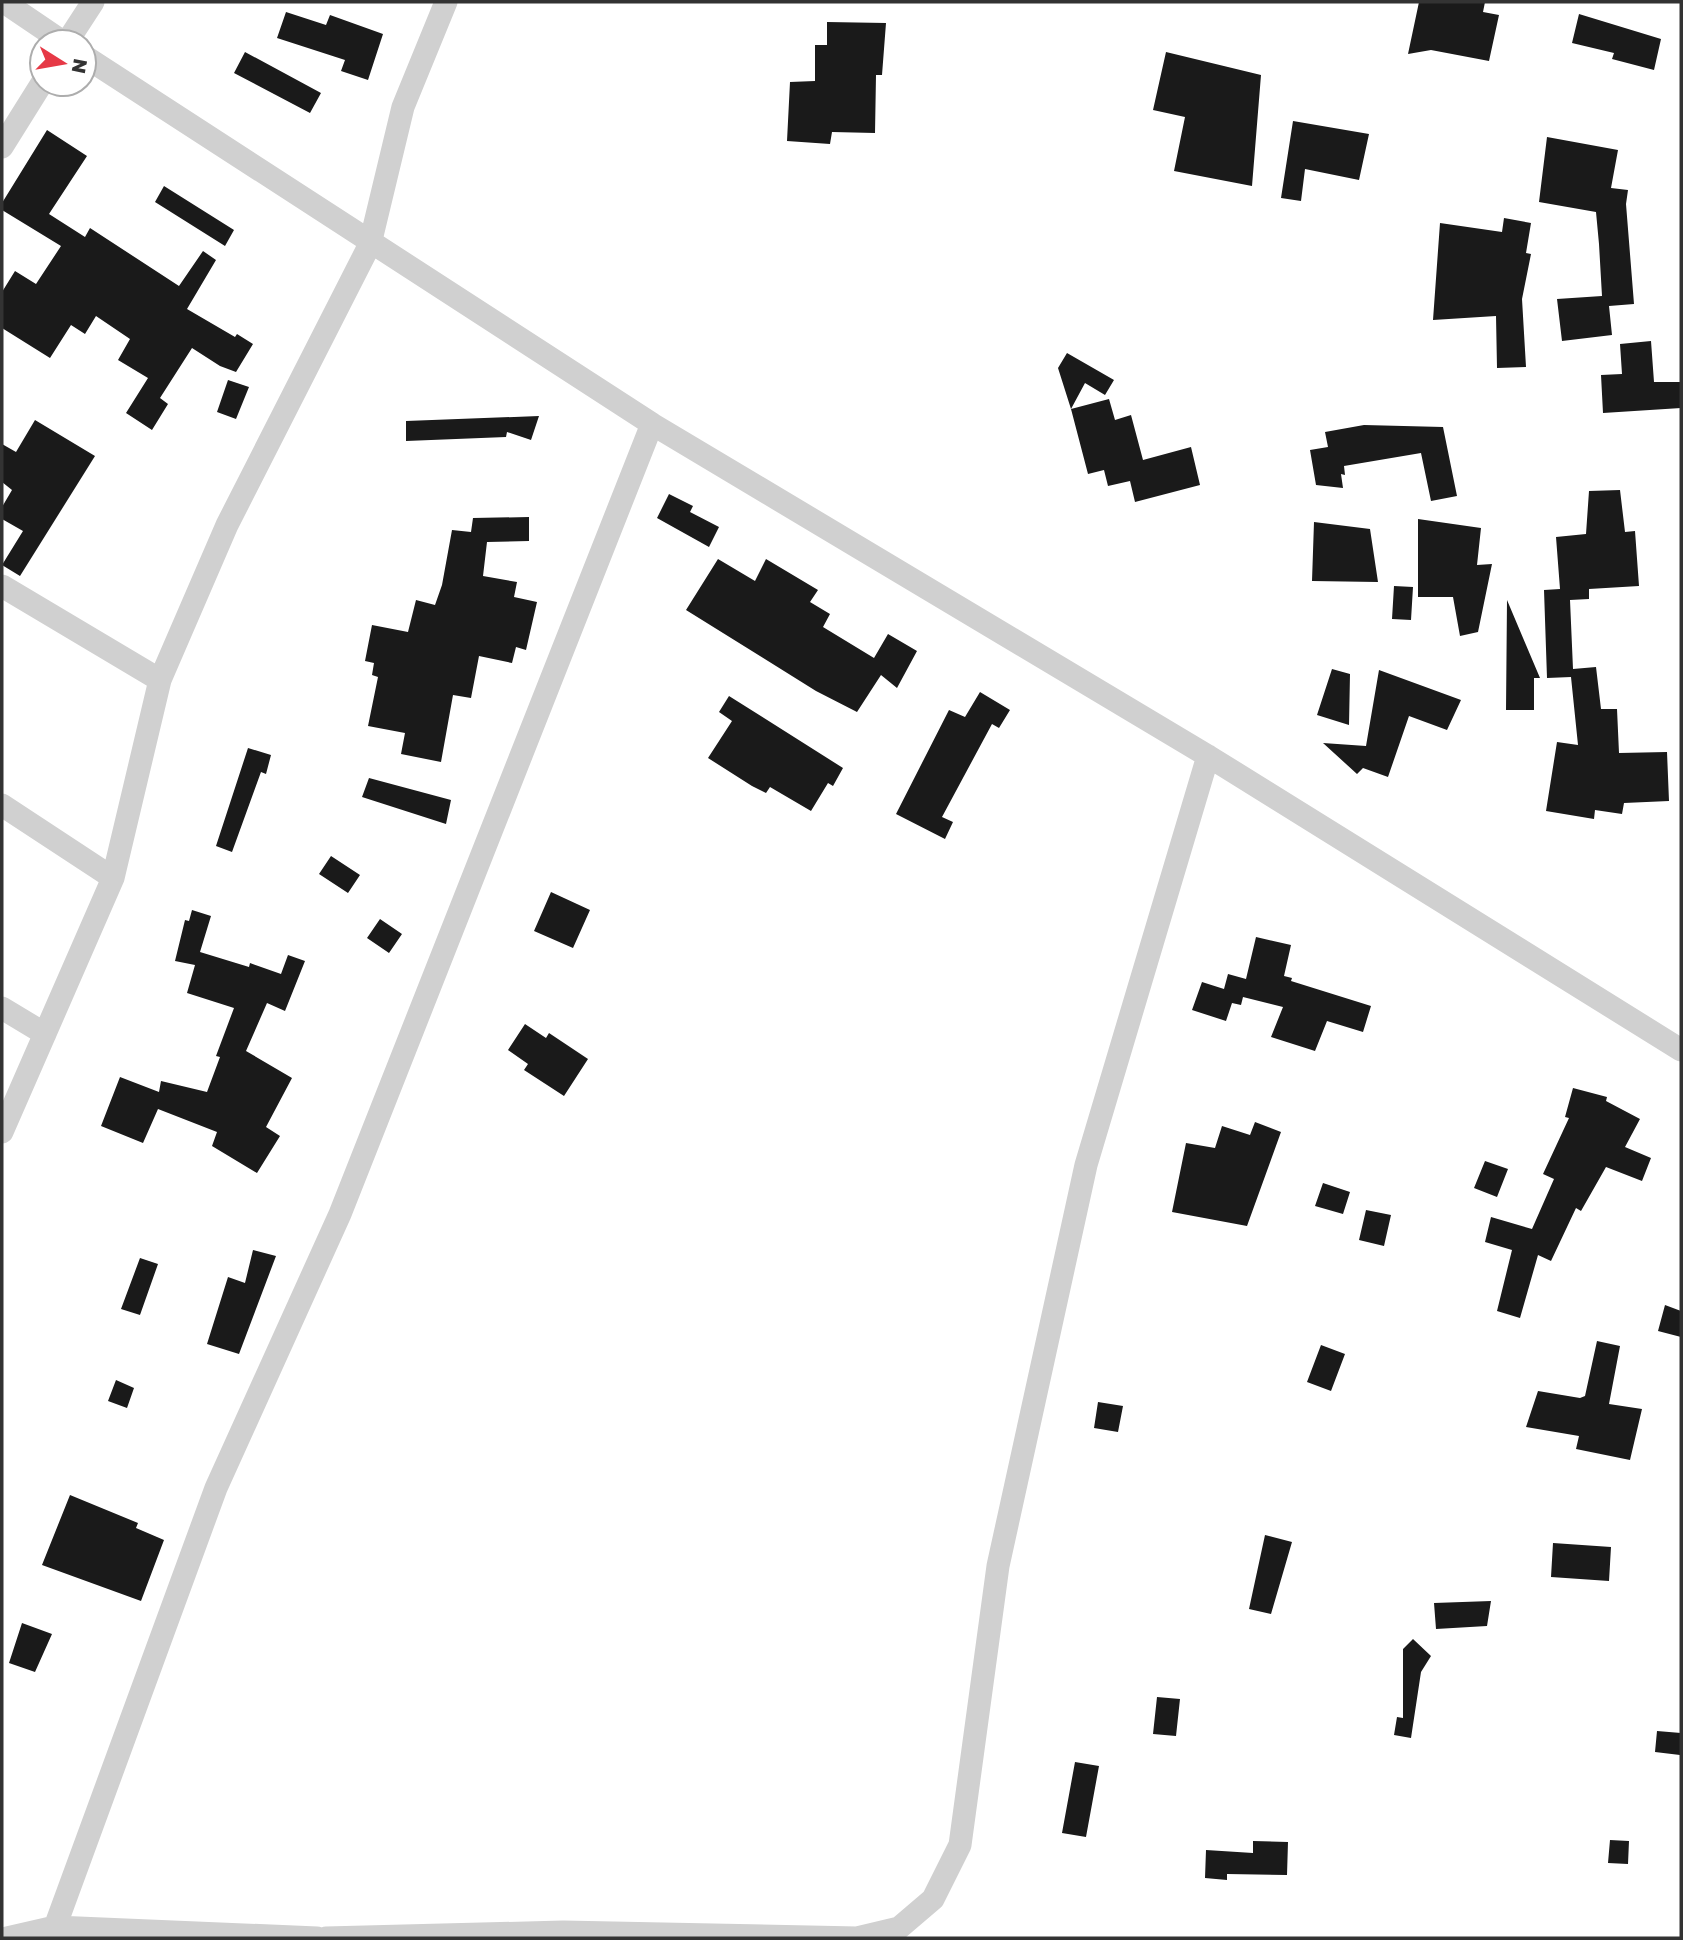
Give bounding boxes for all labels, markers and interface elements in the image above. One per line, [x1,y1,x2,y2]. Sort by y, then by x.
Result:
north arrow [28,28,98,98]
text: N [68,57,93,76]

